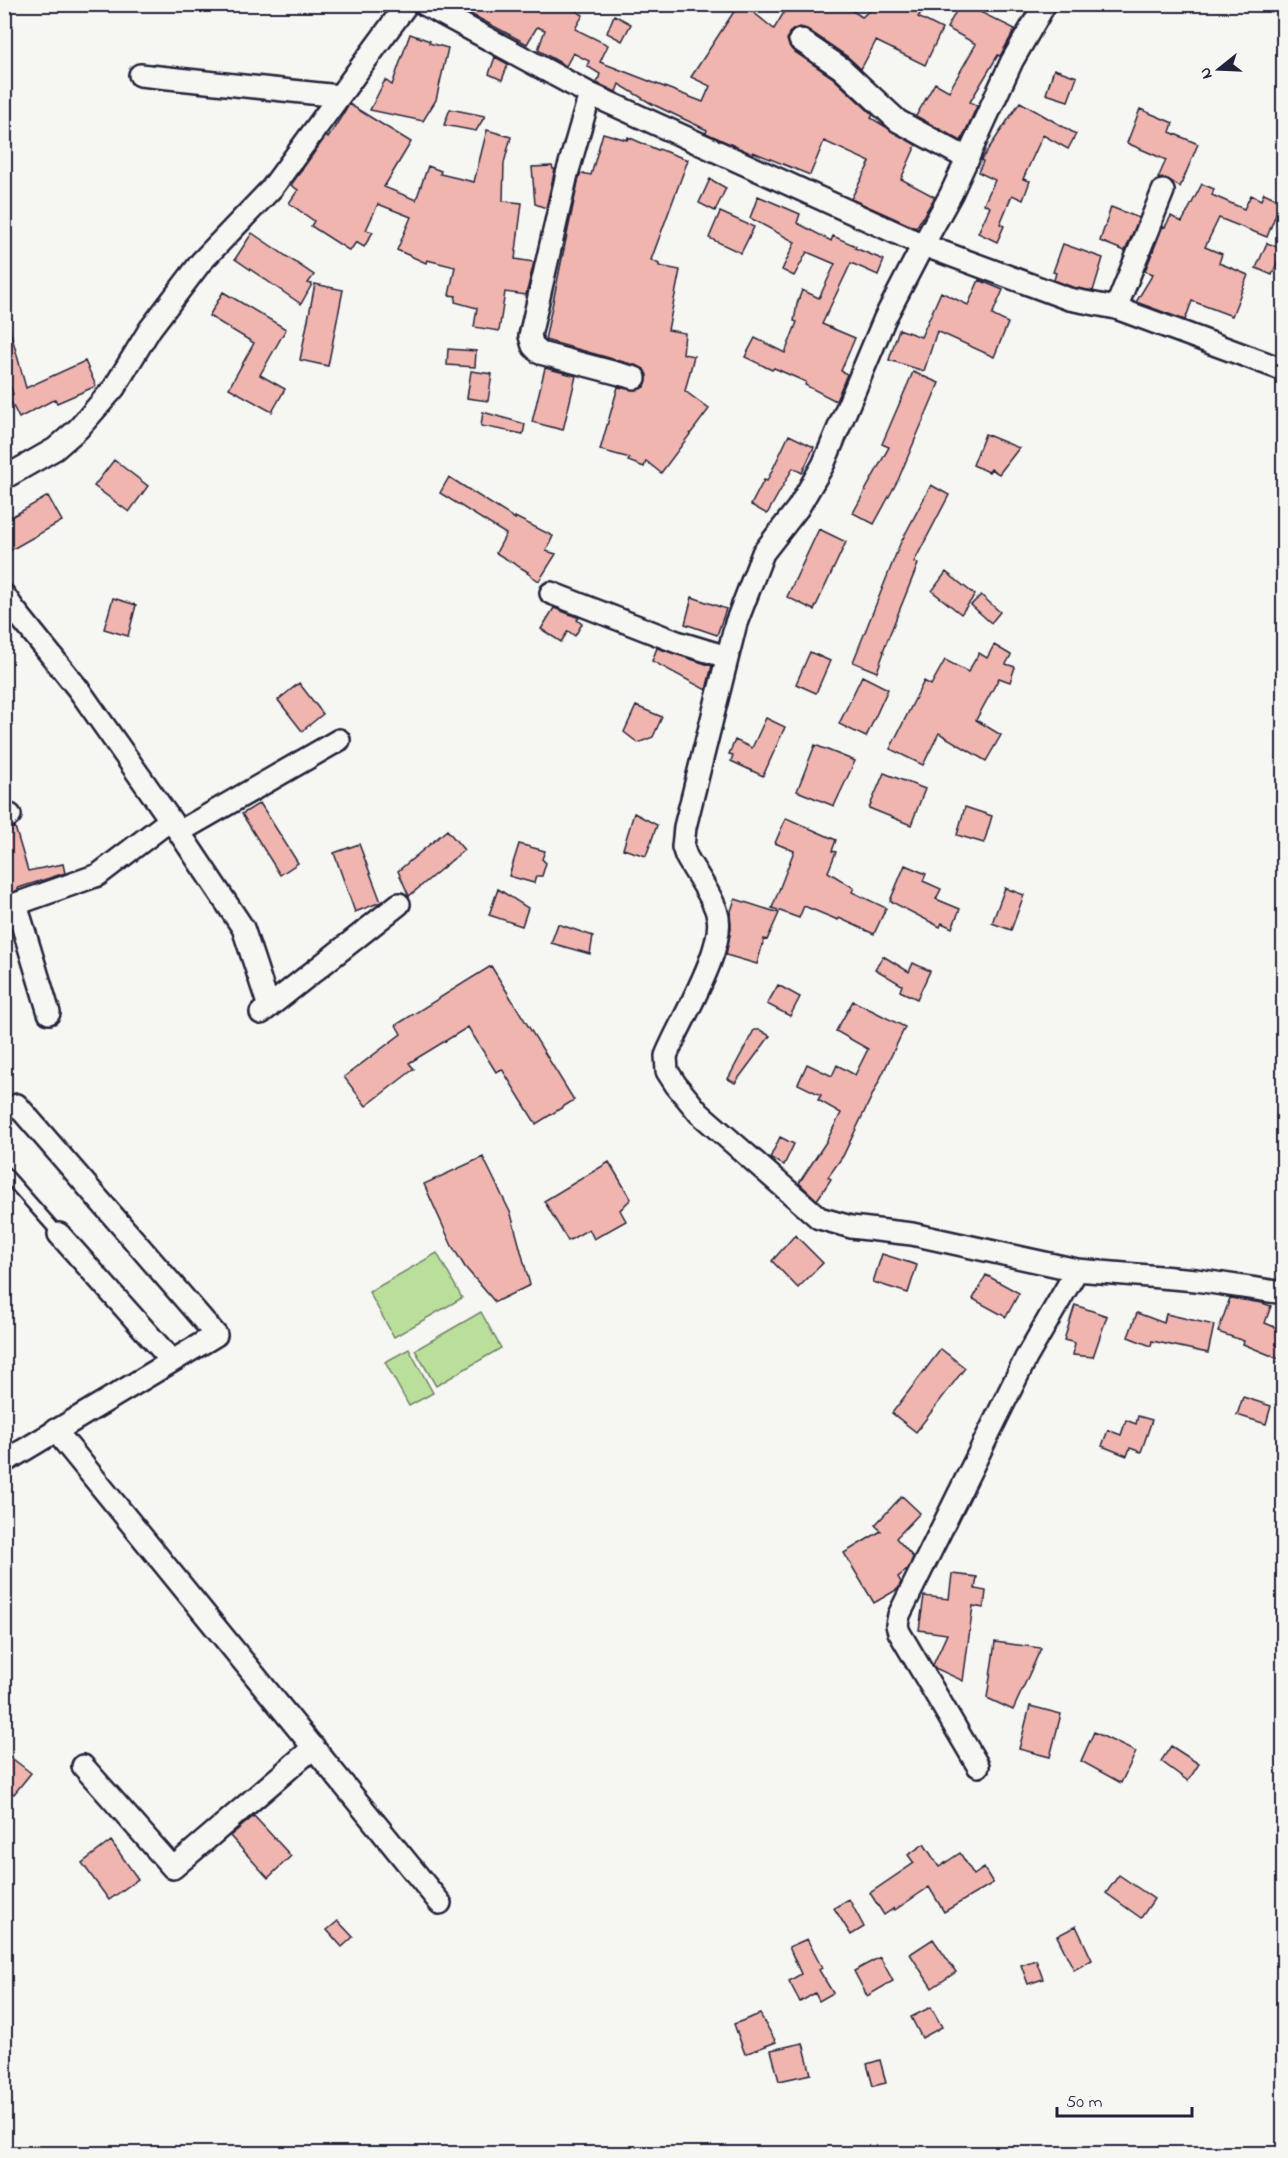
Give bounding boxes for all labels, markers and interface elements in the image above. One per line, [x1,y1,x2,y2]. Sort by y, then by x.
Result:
north arrow [1189,39,1249,99]
text: N [1193,64,1220,82]
scale bar [1057,2080,1192,2118]
text: 50 m [1066,2090,1103,2116]

